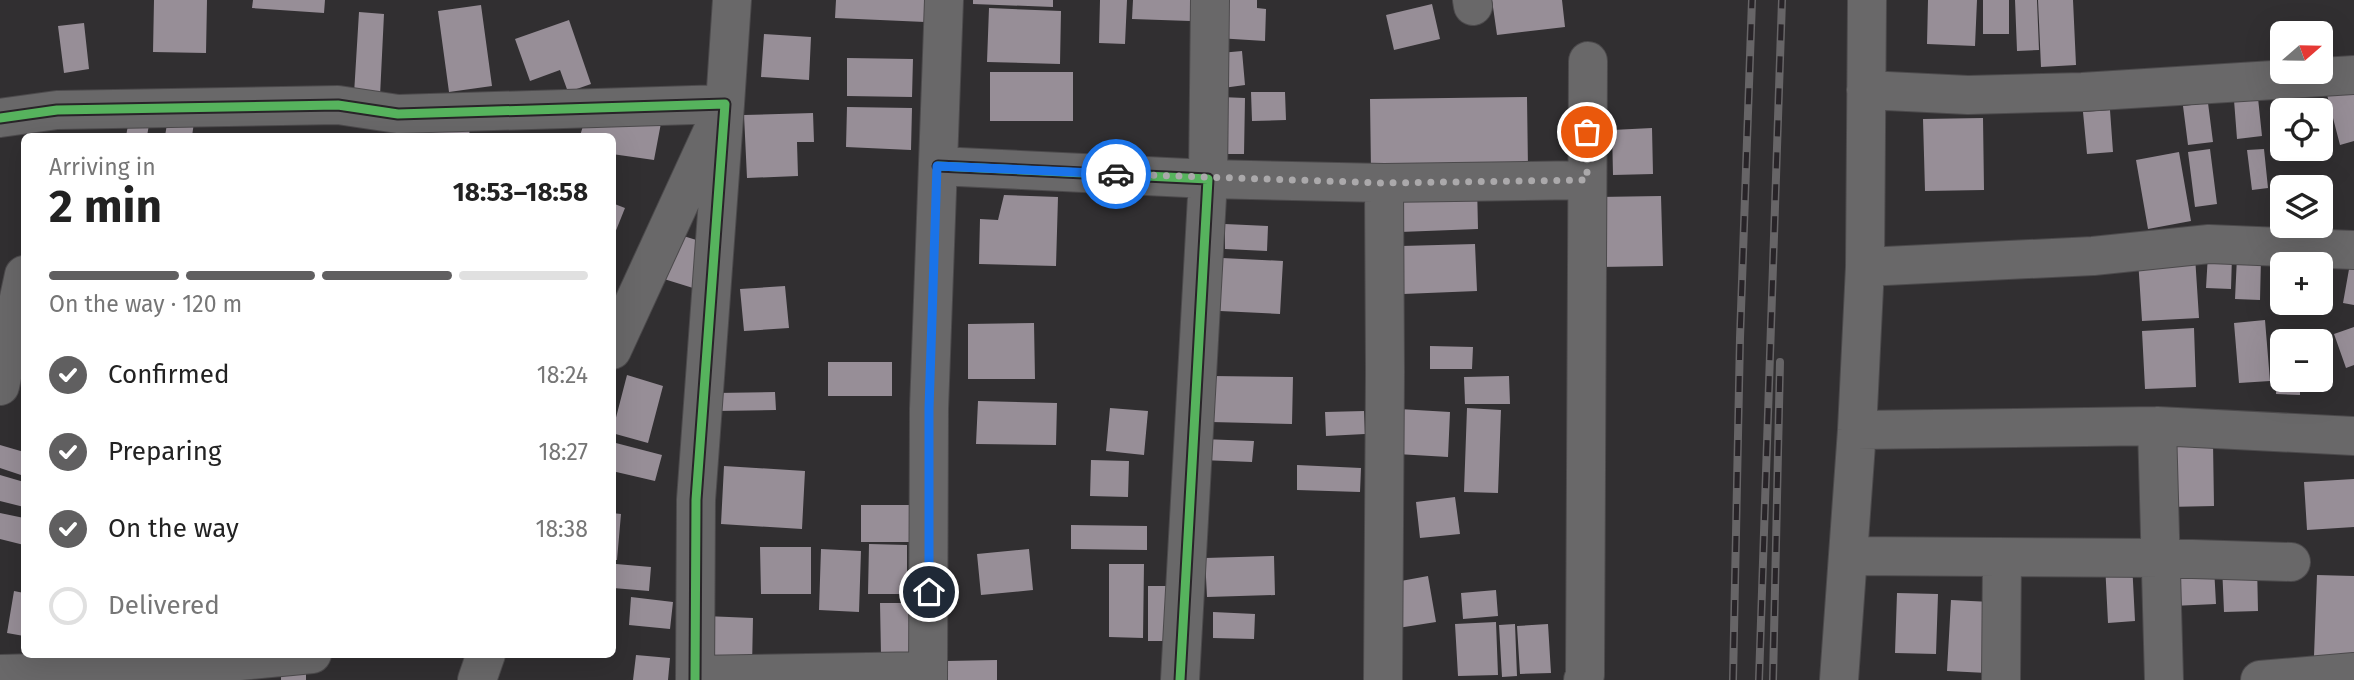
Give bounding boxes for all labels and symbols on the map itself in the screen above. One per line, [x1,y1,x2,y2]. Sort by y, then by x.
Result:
north arrow [2270,21,2333,84]
pin [1557,102,1617,162]
courier [1081,139,1151,209]
pin [899,562,959,622]

